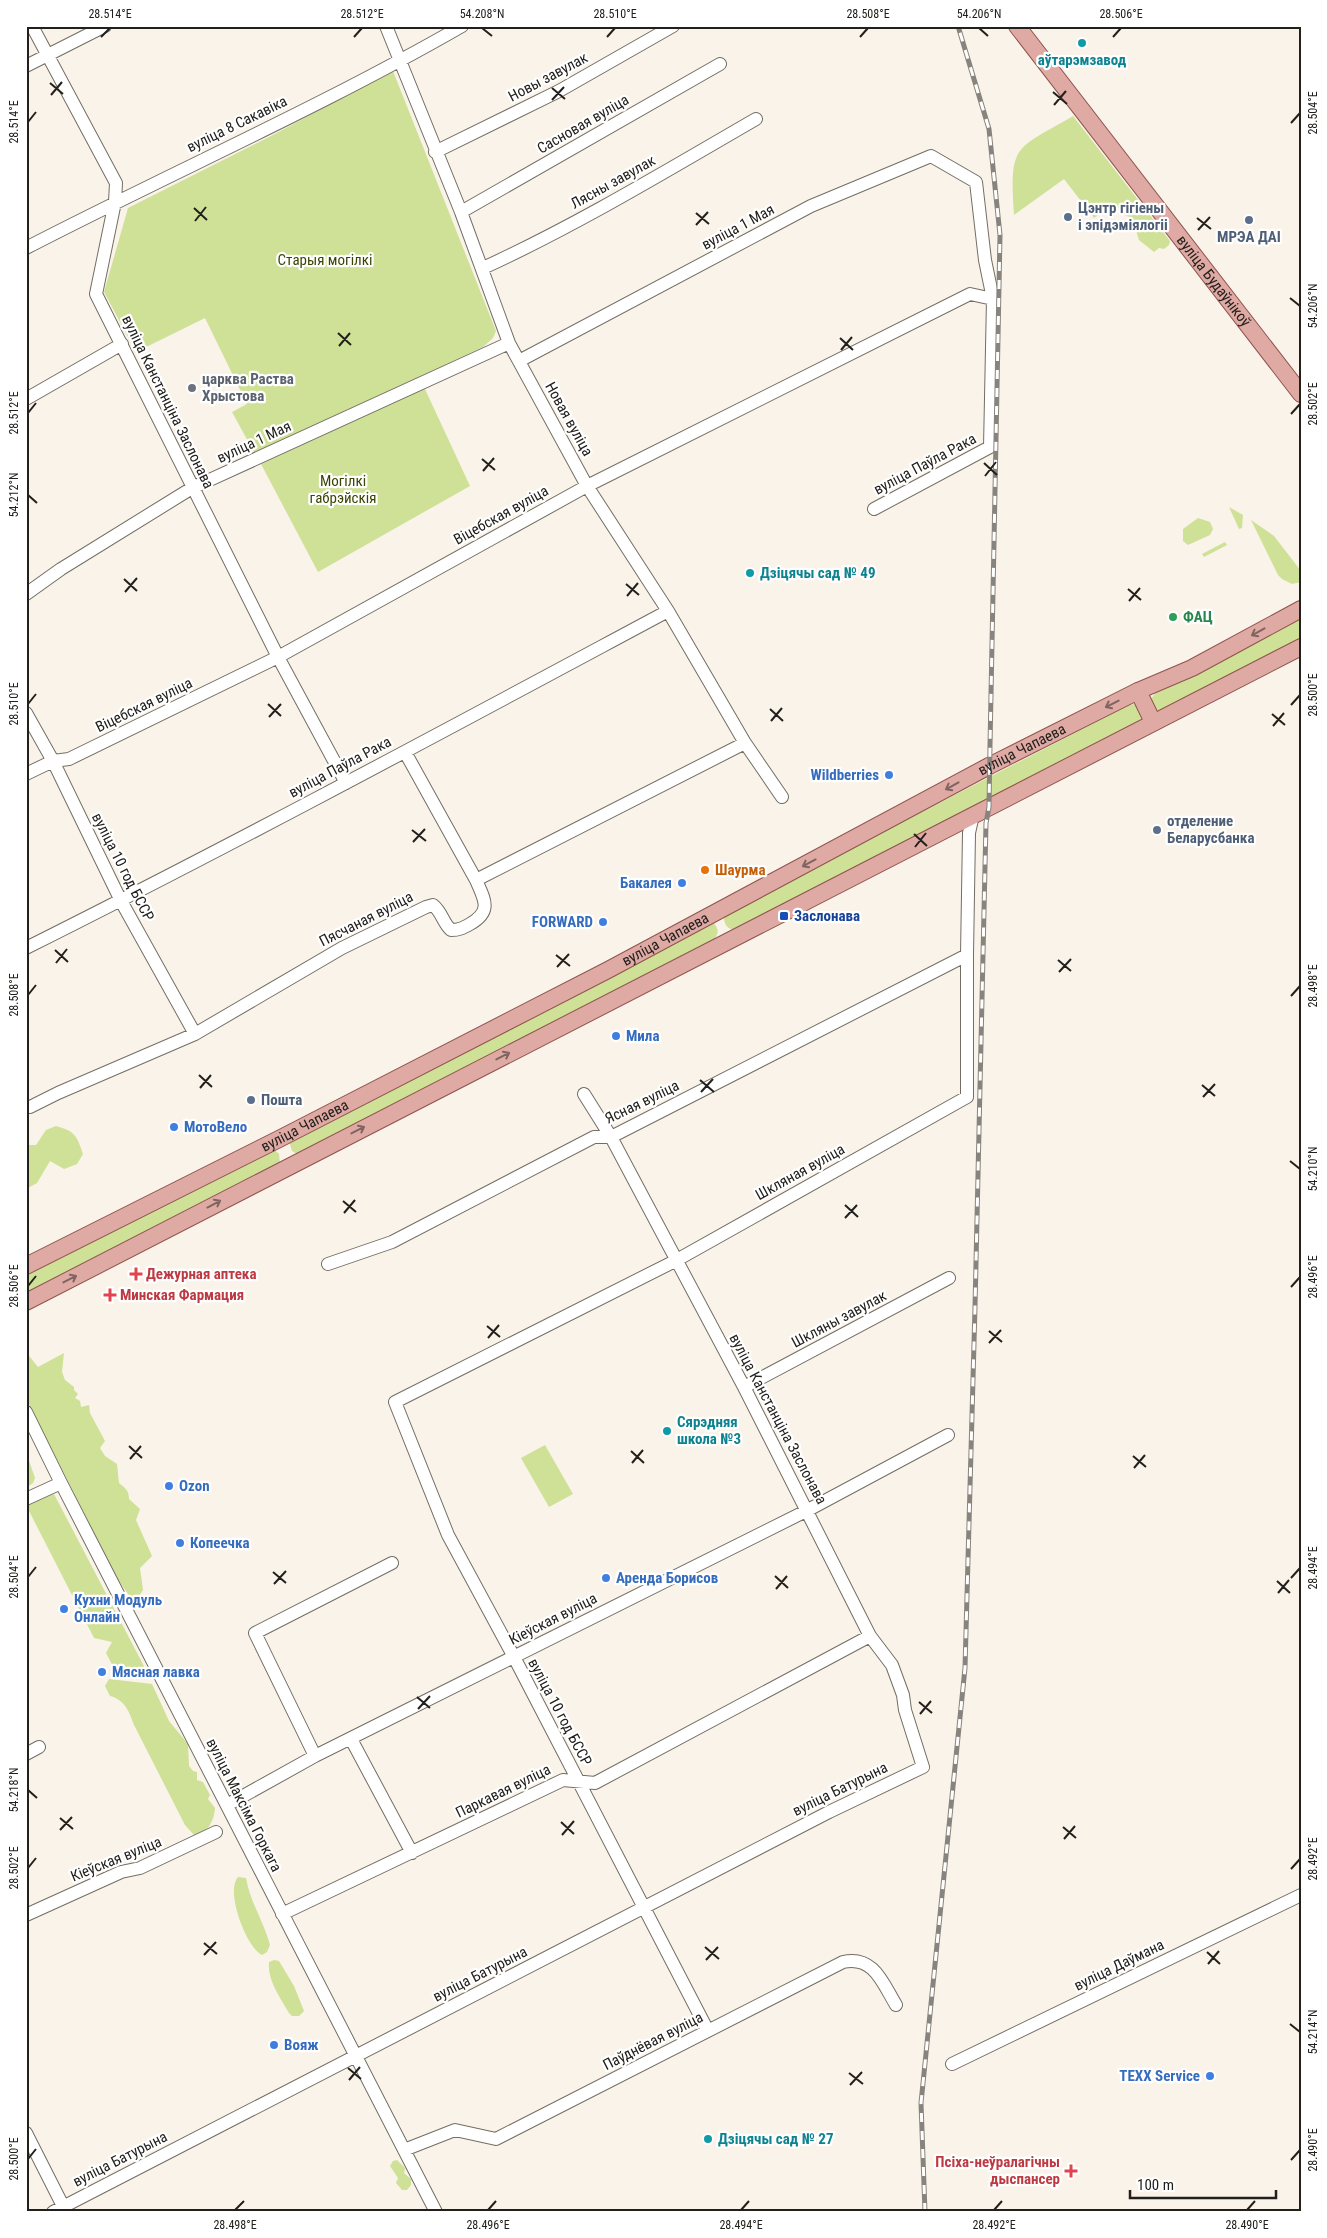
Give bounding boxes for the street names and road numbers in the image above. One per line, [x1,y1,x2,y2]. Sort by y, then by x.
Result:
street label: Новы завулак [505,49,591,105]
street label: Сасновая вуліца [534,91,632,157]
street label: вуліца 8 Сакавіка [184,92,290,156]
street label: Лясны завулак [568,151,658,213]
street label: вуліца 1 Мая [699,200,777,254]
street label: вуліца Будаўнікоў [1173,232,1255,330]
street label: вуліца Канстанціна Заслонава [118,312,218,492]
street label: Новая вуліца [541,379,597,459]
street label: вуліца 1 Мая [214,417,294,467]
street label: вуліца Паўла Рака [871,429,979,499]
street label: Віцебская вуліца [451,482,551,548]
street label: Віцебская вуліца [93,674,195,736]
street label: вуліца Чапаева [975,720,1069,779]
street label: вуліца Паўла Рака [286,732,394,802]
street label: вуліца 10 год БССР [88,810,158,924]
street label: Пясчаная вуліца [316,888,416,950]
street label: вуліца Чапаева [619,909,712,970]
street label: Ясная вуліца [602,1076,682,1128]
street label: вуліца Чапаева [258,1096,351,1156]
street label: Шкляная вуліца [752,1140,848,1204]
street label: Шкляны завулак [788,1286,890,1352]
street label: вуліца Канстанціна Заслонава [725,1331,831,1507]
street label: Кіеўская вуліца [506,1589,600,1649]
street label: вуліца 10 год БССР [524,1655,596,1769]
street label: вуліца Максіма Горкага [203,1735,285,1875]
street label: вуліца Батурына [790,1758,890,1820]
street label: Паркавая вуліца [453,1760,553,1822]
street label: Кіеўская вуліца [68,1833,164,1885]
street label: вуліца Даўмана [1071,1935,1167,1995]
street label: вуліца Батурына [430,1942,530,2006]
street label: Паўднёвая вуліца [600,2008,706,2074]
street label: вуліца Батурына [70,2127,170,2191]

